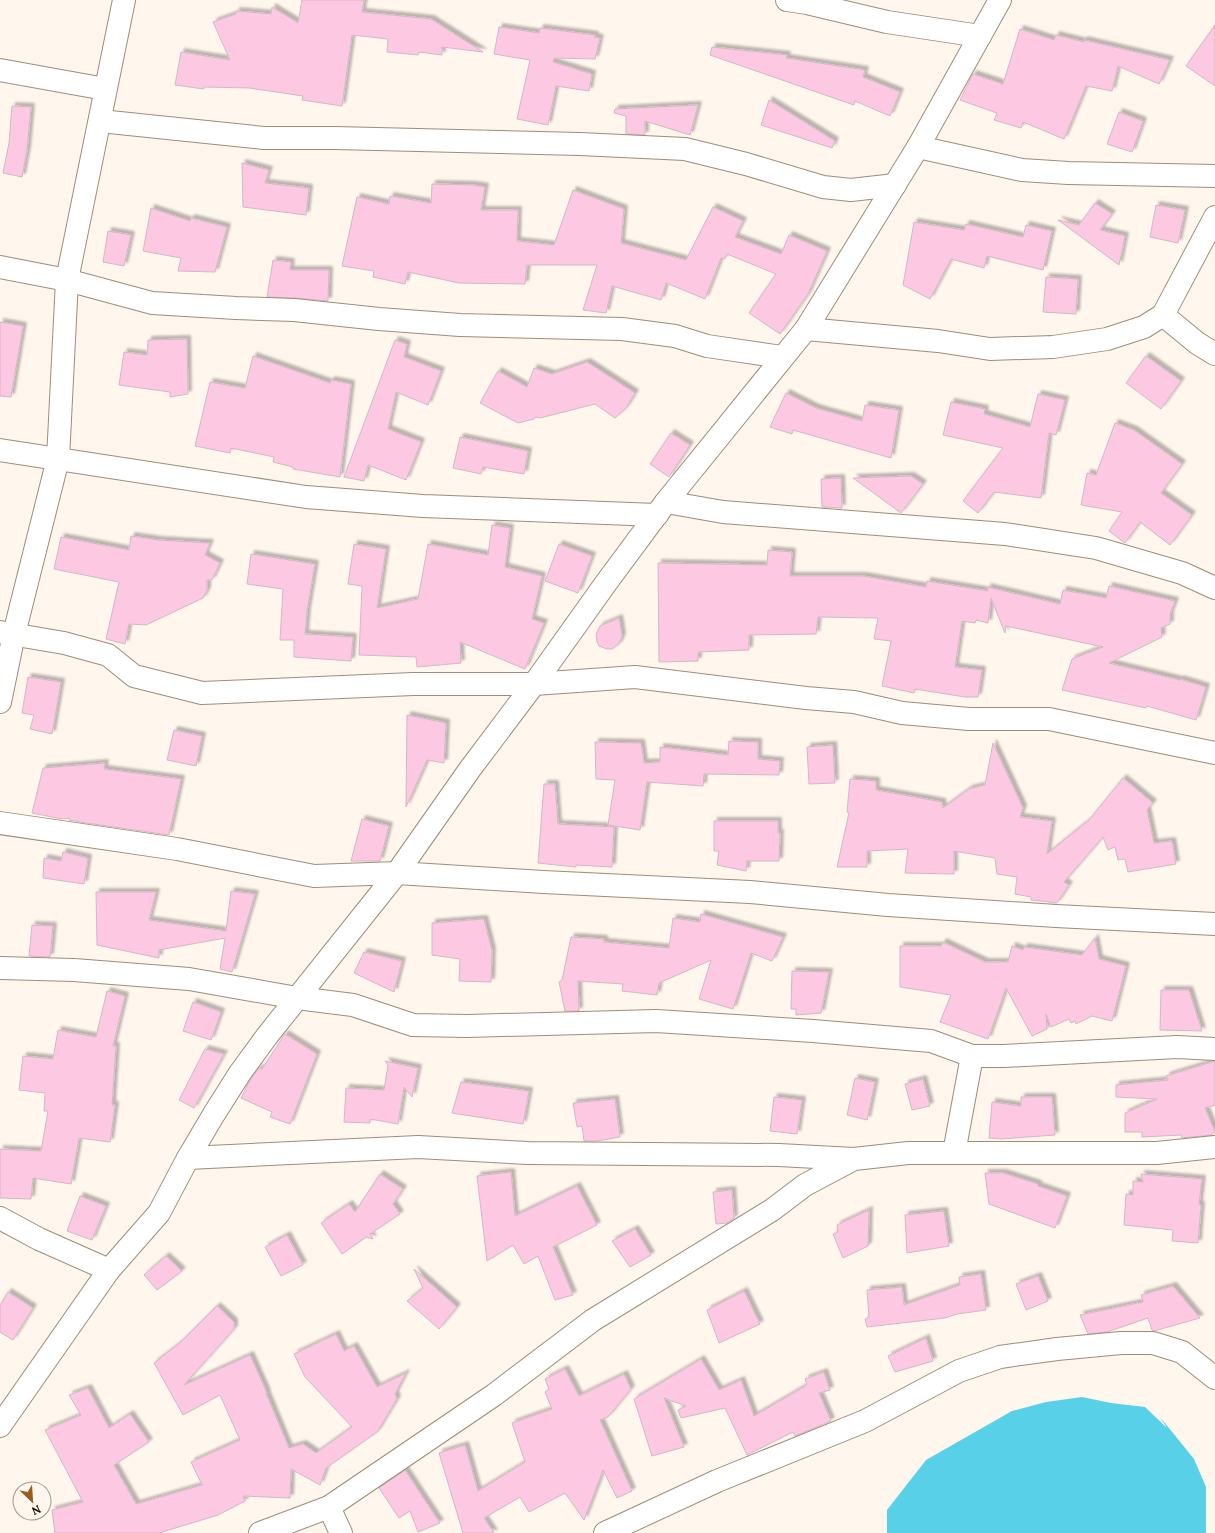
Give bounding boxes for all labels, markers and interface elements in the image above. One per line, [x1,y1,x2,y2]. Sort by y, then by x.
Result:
north arrow [12,1481,52,1521]
text: N [29,1502,43,1518]

